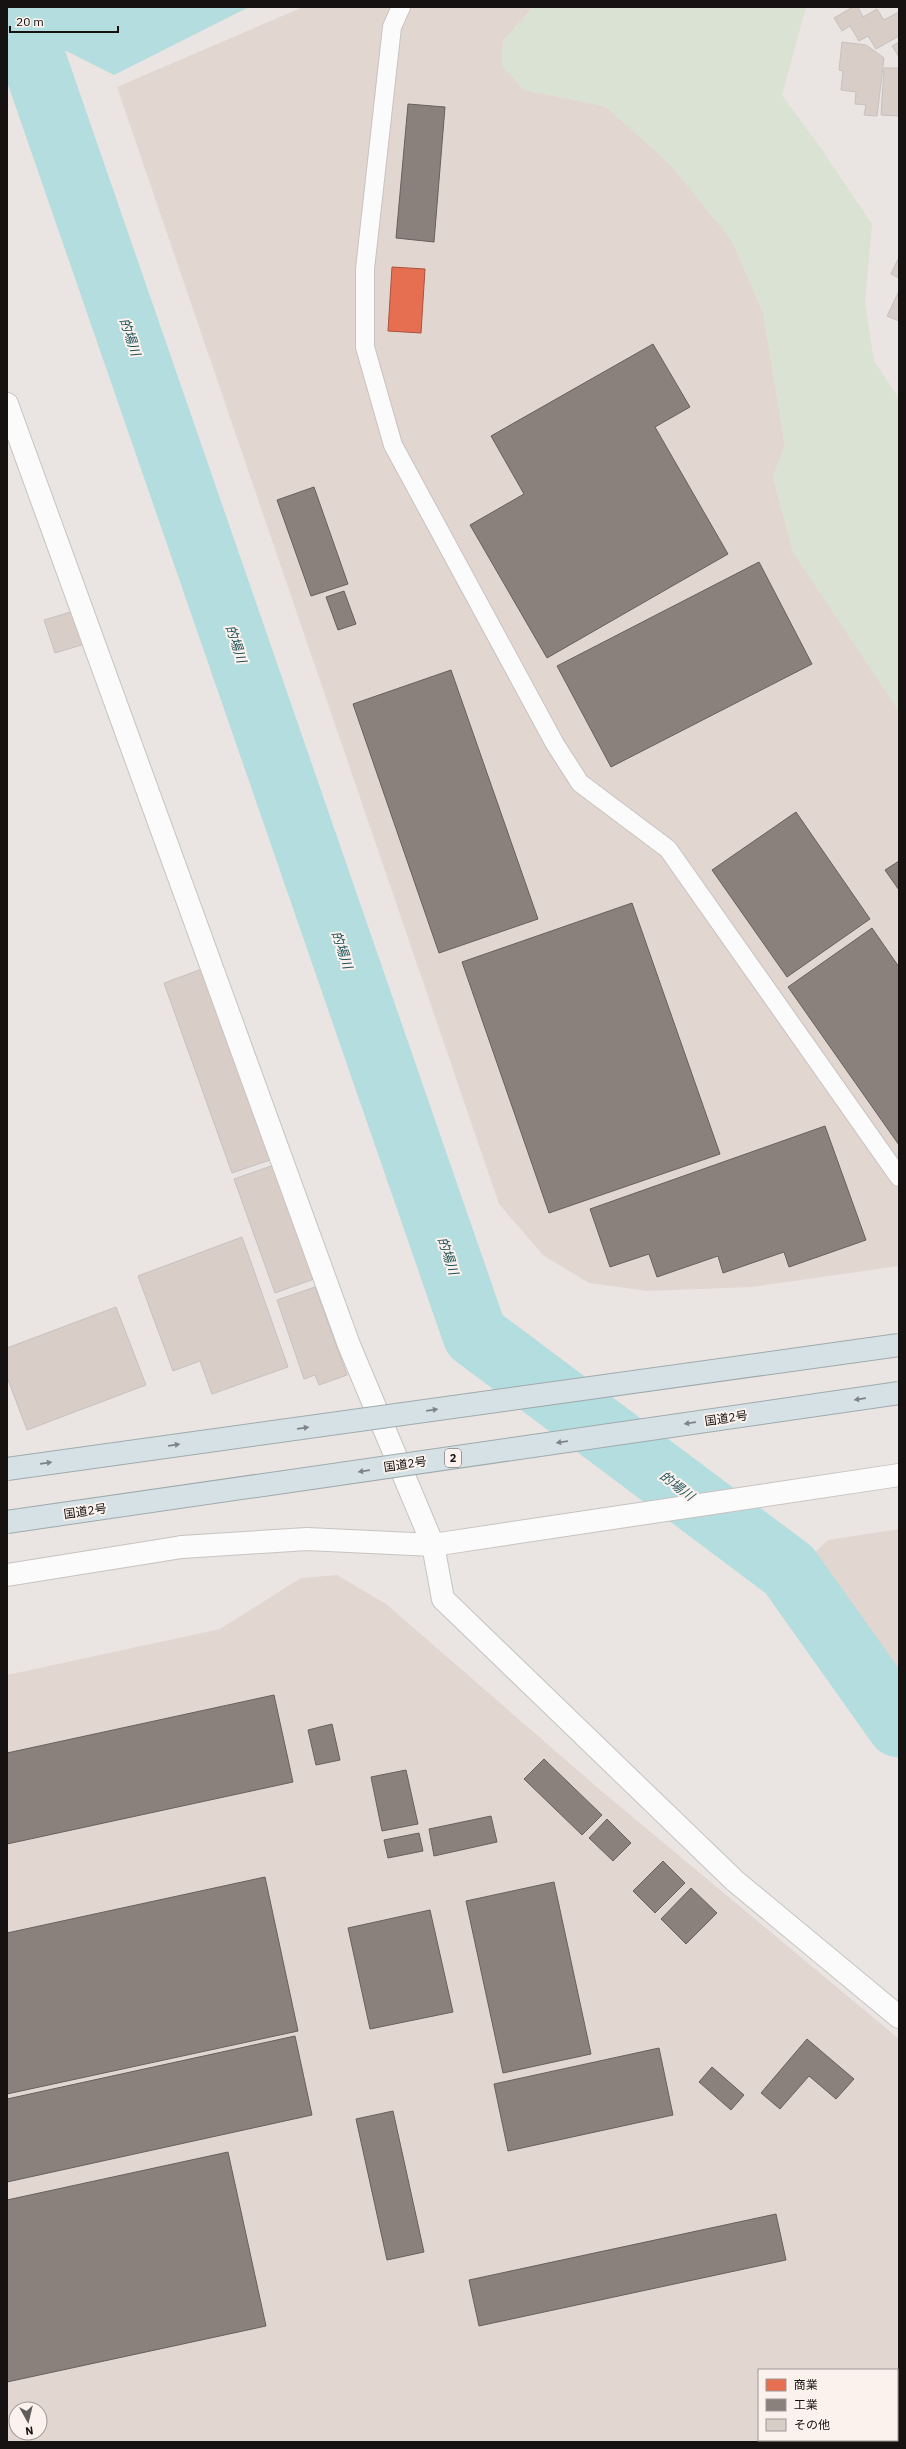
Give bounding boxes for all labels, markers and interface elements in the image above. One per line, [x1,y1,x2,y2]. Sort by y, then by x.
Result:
scale bar [10,8,118,34]
text: 20 m [16,14,44,29]
water label: 的場川 [116,316,145,360]
water label: 的場川 [222,623,251,667]
water label: 的場川 [328,929,357,973]
water label: 的場川 [434,1235,463,1279]
one-way arrow [854,1396,866,1402]
one-way arrow [426,1407,438,1413]
street label: 国道2号 [704,1408,748,1428]
one-way arrow [684,1420,696,1426]
one-way arrow [297,1425,309,1431]
one-way arrow [555,1439,568,1445]
one-way arrow [168,1442,180,1448]
road number: 2 [445,1449,461,1467]
street label: 国道2号 [383,1454,427,1474]
one-way arrow [40,1460,52,1466]
water label: 的場川 [656,1467,699,1506]
one-way arrow [358,1468,370,1474]
street label: 国道2号 [63,1501,107,1521]
legend [758,2369,898,2441]
text: 商業 [794,2377,818,2392]
text: 工業 [794,2397,818,2412]
north arrow [8,2401,48,2441]
text: その他 [794,2417,830,2432]
text: N [24,2423,34,2438]

